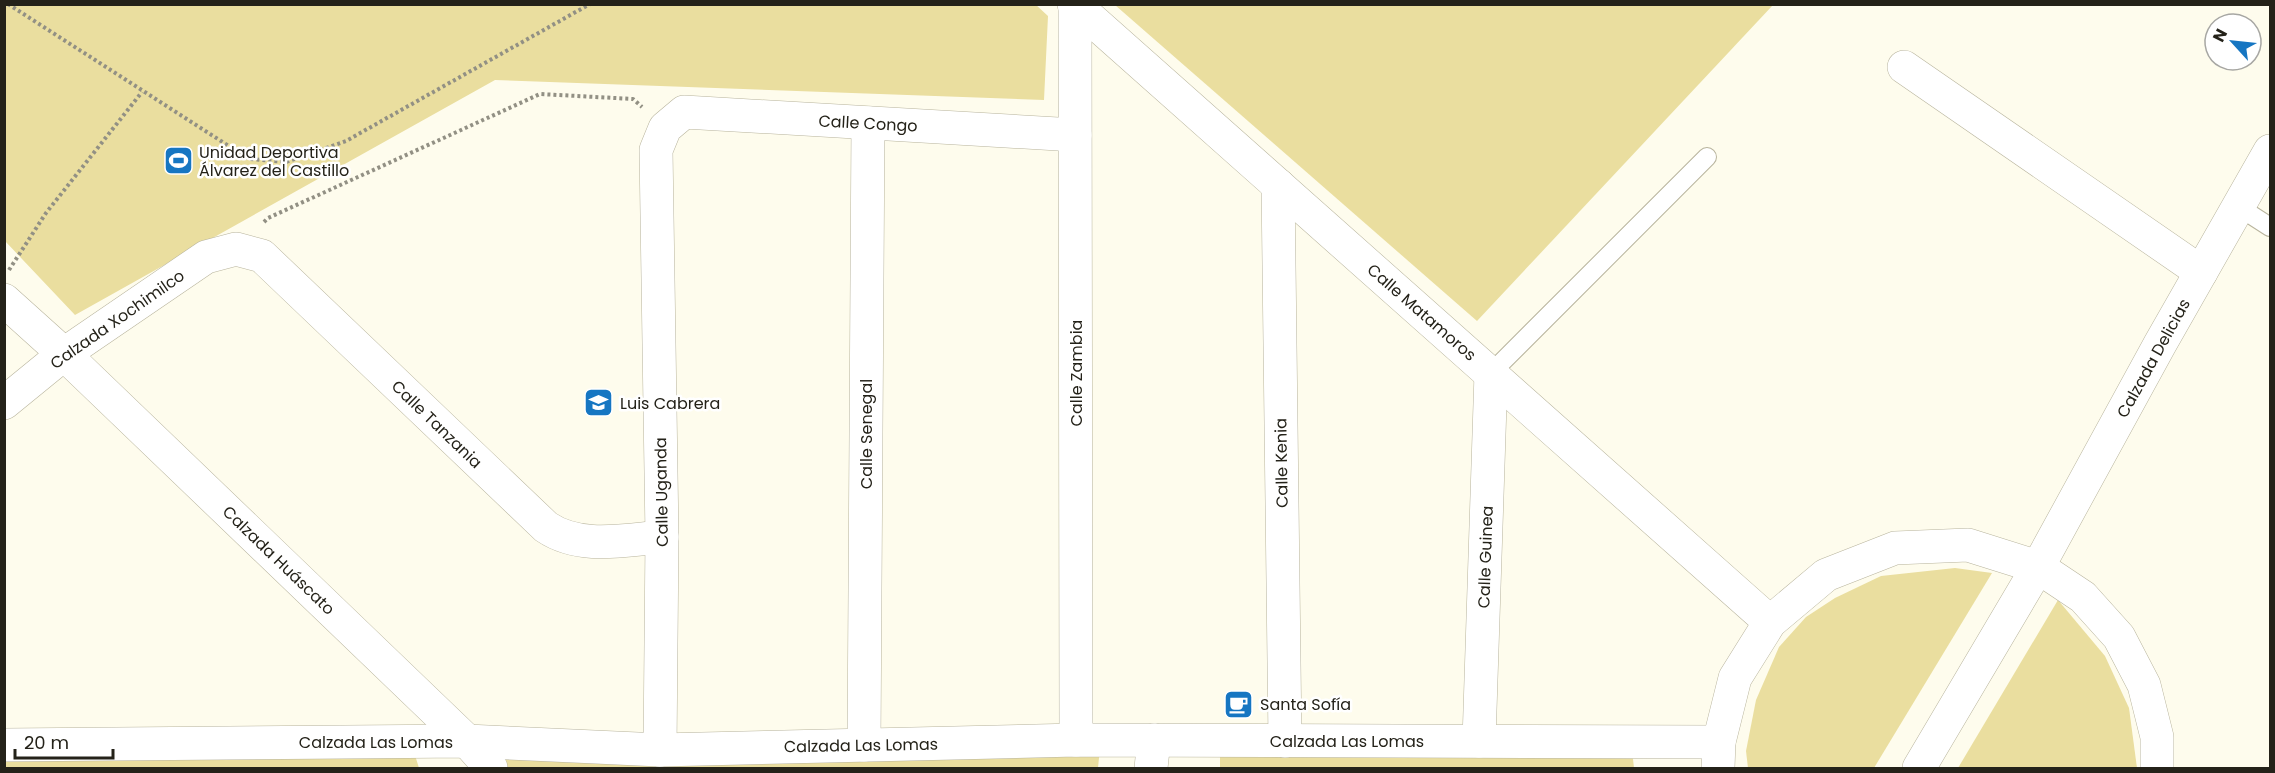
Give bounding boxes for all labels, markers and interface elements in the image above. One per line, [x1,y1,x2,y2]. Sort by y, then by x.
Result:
north arrow [2203,12,2263,72]
text: N [2207,25,2233,46]
street label: Calle Congo [818,109,918,138]
place label: Unidad Deportiva Álvarez del Castillo [199,141,349,182]
sports icon: Unidad Deportiva Álvarez del Castillo [162,145,194,177]
street label: Calle Matamoros [1362,259,1481,366]
street label: Calzada Xochimilco [45,264,189,375]
street label: Calzada Delicias [2111,294,2196,422]
street label: Calle Zambia [1065,320,1088,426]
street label: Calle Tanzania [386,375,487,474]
street label: Calle Senegal [855,379,878,489]
school or university icon: Luis Cabrera [583,387,615,419]
place label: Luis Cabrera [620,392,720,415]
street label: Calle Kenia [1269,418,1294,508]
street label: Calle Uganda [649,437,674,547]
street label: Calzada Huáscato [217,501,340,620]
street label: Calle Guinea [1472,505,1499,609]
cafe icon: Santa Sofía [1223,688,1255,720]
place label: Santa Sofía [1260,693,1351,716]
scale bar [15,722,112,760]
text: 20 m [24,730,69,755]
street label: Calzada Las Lomas [1270,730,1424,753]
street label: Calzada Las Lomas [299,731,453,754]
street label: Calzada Las Lomas [784,733,938,758]

